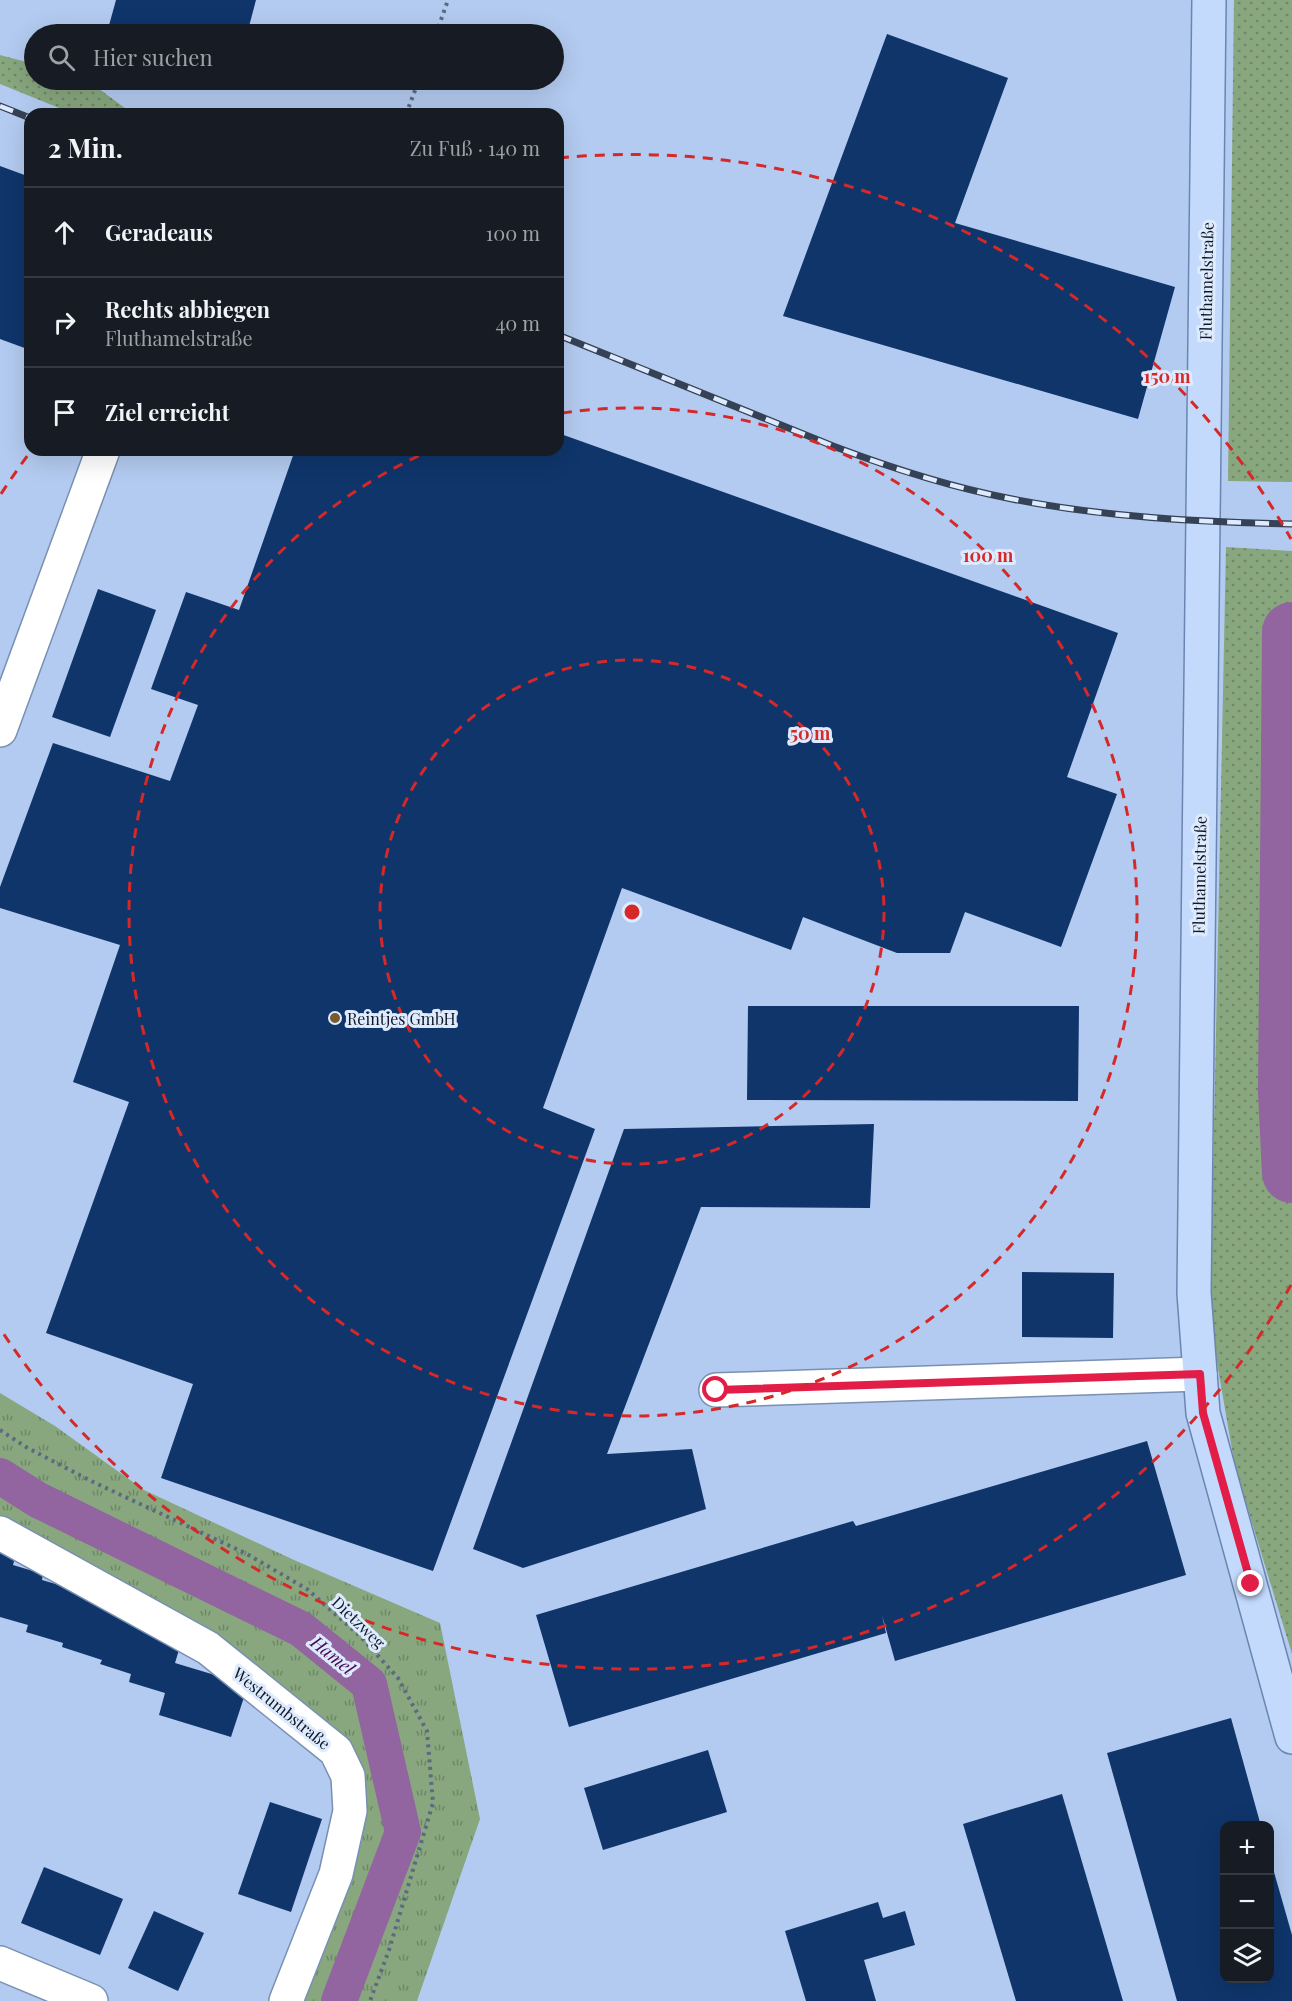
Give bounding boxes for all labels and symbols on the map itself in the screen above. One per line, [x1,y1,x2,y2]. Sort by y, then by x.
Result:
street label: Fluthamelstraße [1194,222,1218,340]
text: 150 m [1143,364,1191,388]
text: 100 m [963,543,1014,567]
text: 50 m [790,721,831,745]
street label: Fluthamelstraße [1187,816,1211,934]
centre of rings [622,902,642,922]
place label: Reintjes GmbH [347,1008,456,1029]
marker: Reintjes GmbH [328,1011,342,1025]
route start [702,1376,728,1402]
route end [1237,1570,1263,1596]
street label: Dietzweg [328,1591,391,1653]
water label: Hamel [305,1629,361,1681]
street label: Westrumbstraße [228,1662,335,1754]

